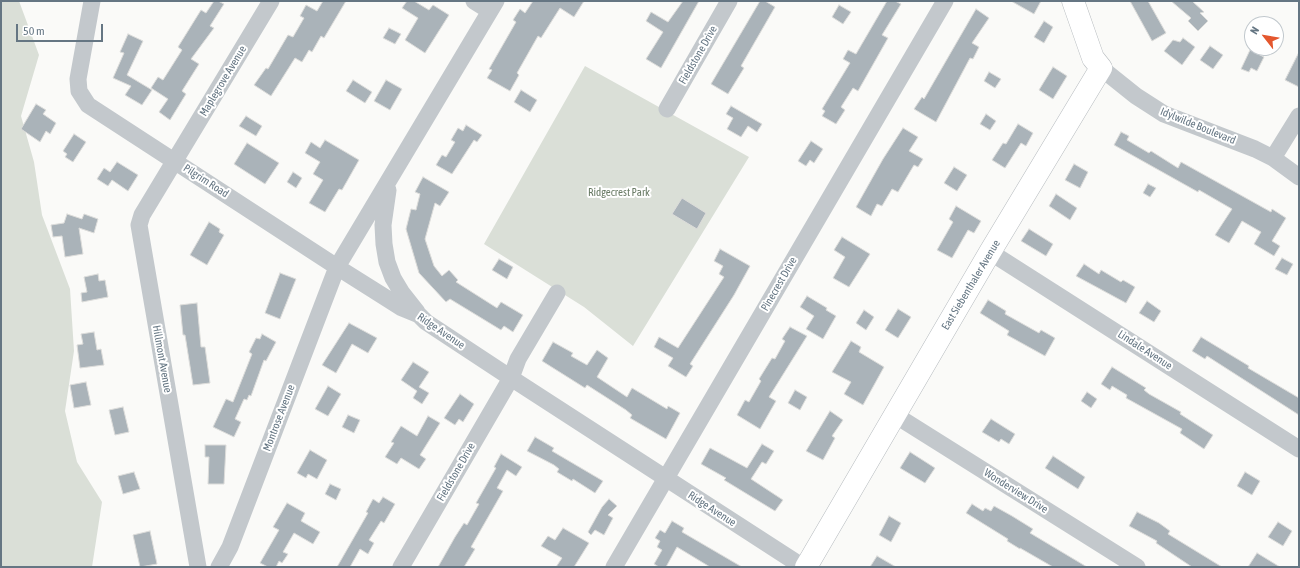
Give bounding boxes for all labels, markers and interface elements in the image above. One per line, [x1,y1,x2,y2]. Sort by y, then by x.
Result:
scale bar [18,16,105,42]
north arrow [1244,16,1284,56]
street label: Fieldstone Drive [676,23,720,87]
text: 50 m [23,24,45,38]
text: N [1248,24,1261,36]
street label: Maplegrove Avenue [197,43,249,119]
street label: Idylwilde Boulevard [1158,105,1238,147]
street label: Pilgrim Road [181,161,231,201]
park label: Ridgecrest Park [588,186,650,200]
street label: East Siebenthaler Avenue [939,238,1003,332]
street label: Pinecrest Drive [758,255,800,313]
street label: Ridge Avenue [415,310,467,352]
street label: Hillmont Avenue [150,324,174,394]
street label: Lindale Avenue [1115,328,1175,372]
street label: Montrose Avenue [260,383,298,453]
street label: Fieldstone Drive [434,440,478,504]
street label: Wonderview Drive [982,466,1050,516]
street label: Ridge Avenue [685,489,739,529]

